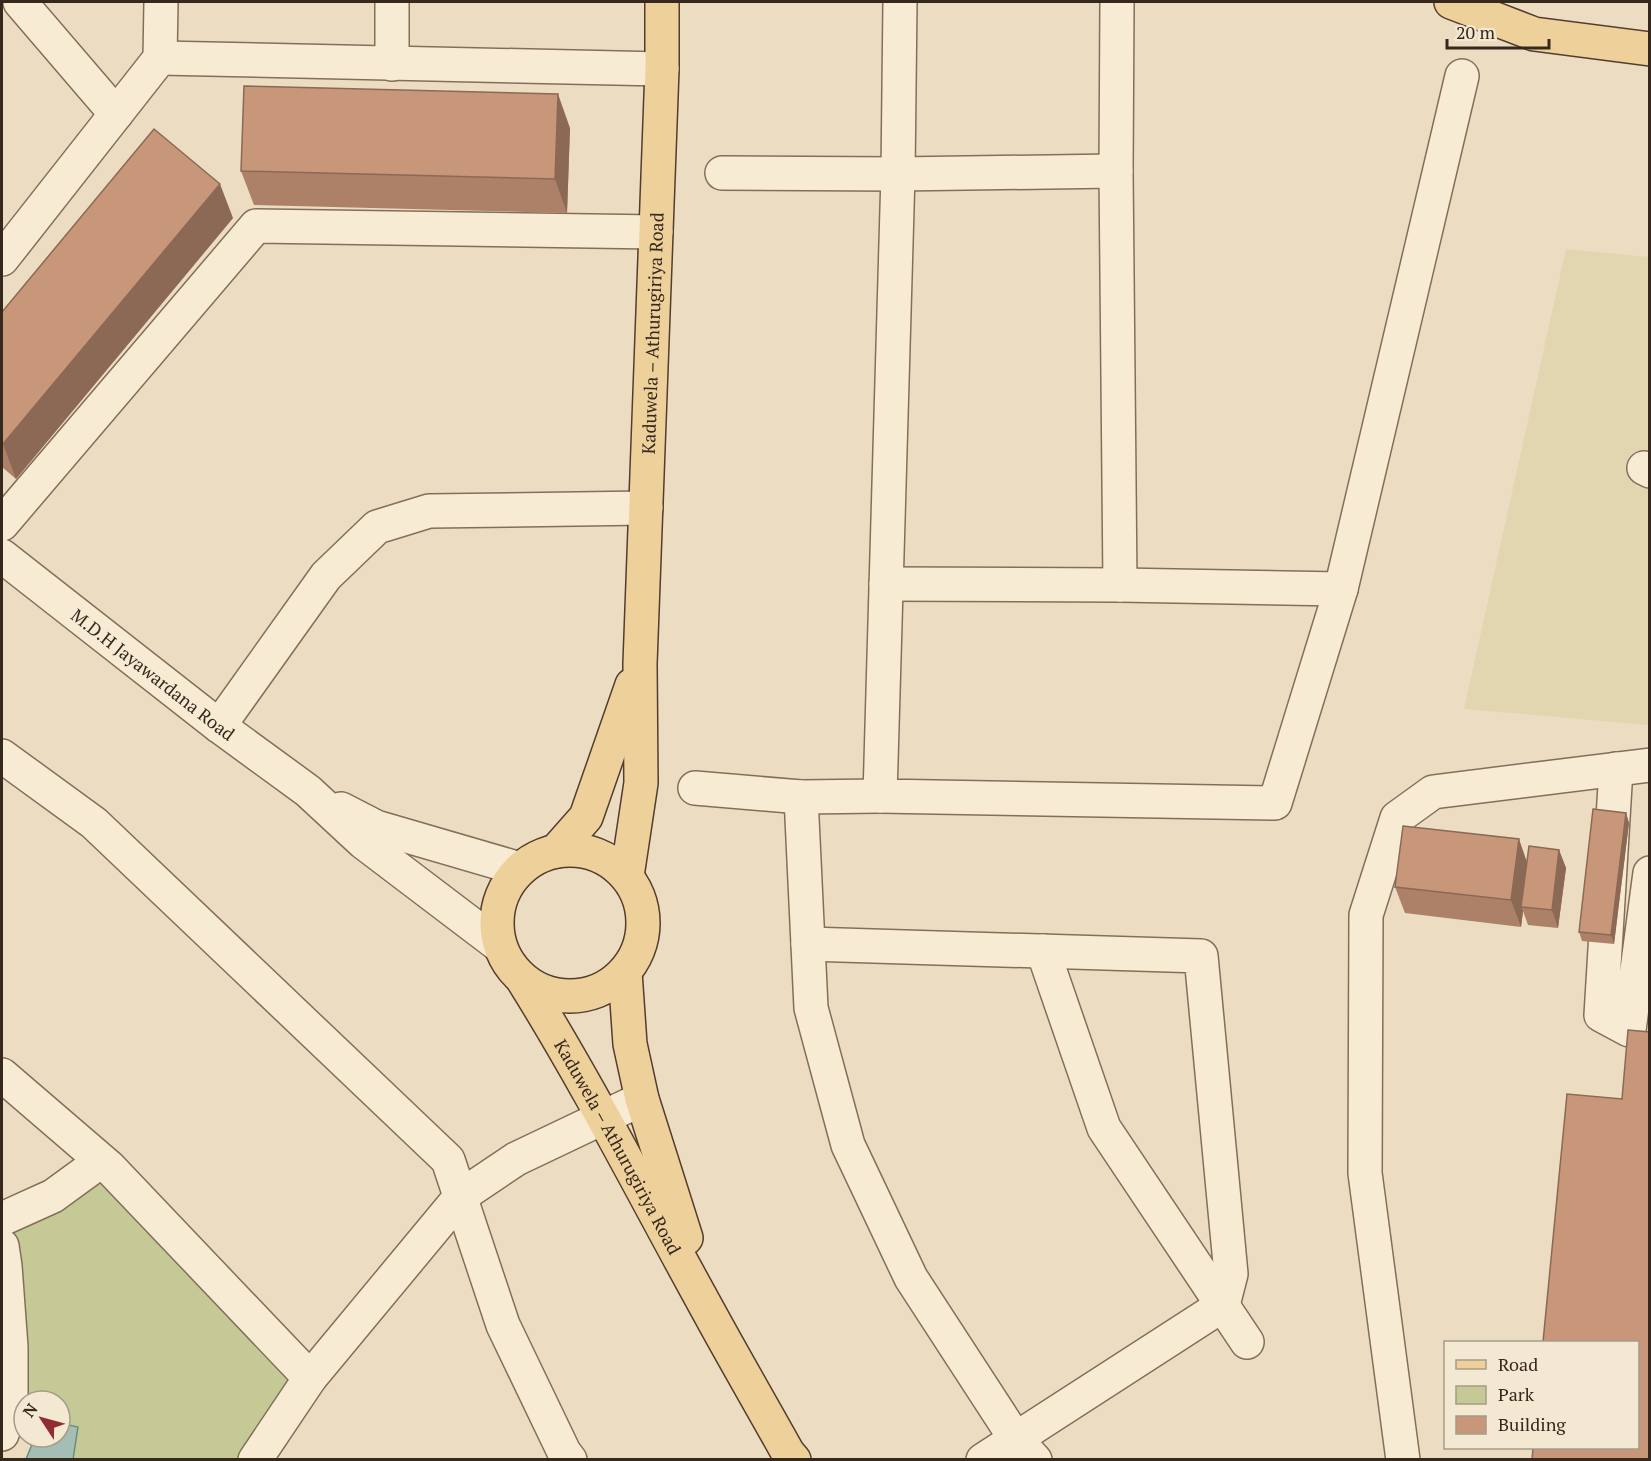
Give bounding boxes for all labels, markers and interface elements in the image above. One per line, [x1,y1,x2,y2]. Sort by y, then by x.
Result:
scale bar [1447,12,1549,50]
text: 20 m [1456,20,1496,44]
street label: Kaduwela – Athurugiriya Road [636,212,669,455]
street label: M.D.H Jayawardana Road [66,603,240,746]
street label: Kaduwela – Athurugiriya Road [549,1035,687,1258]
legend [1444,1341,1639,1449]
text: Road [1498,1352,1538,1376]
text: Park [1498,1382,1535,1406]
north arrow [12,1389,72,1449]
text: N [17,1399,42,1422]
text: Building [1498,1412,1566,1436]

